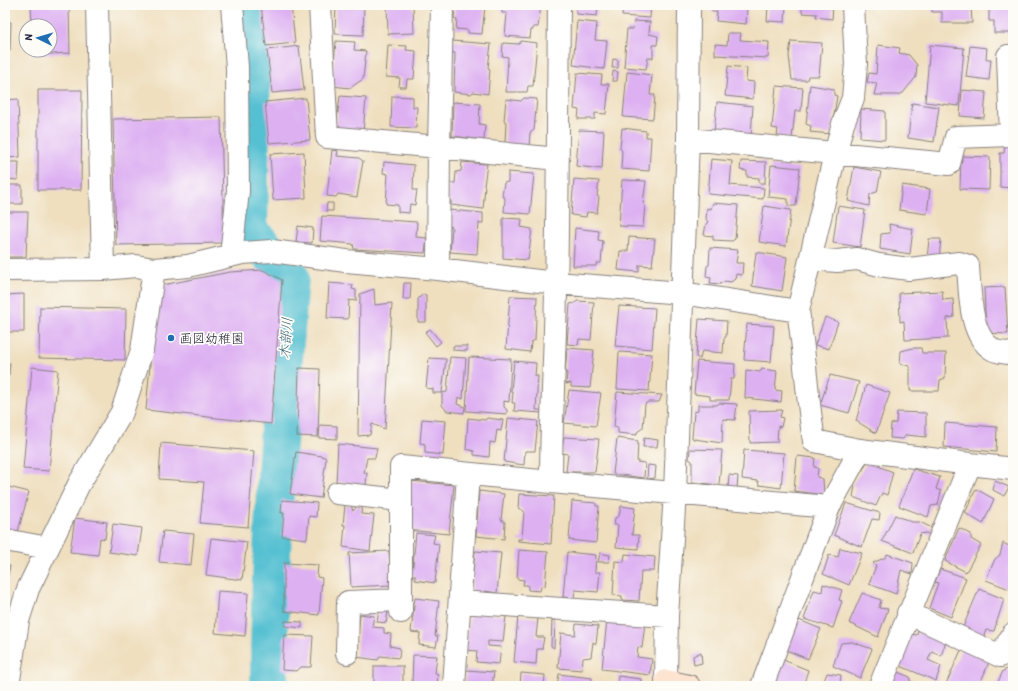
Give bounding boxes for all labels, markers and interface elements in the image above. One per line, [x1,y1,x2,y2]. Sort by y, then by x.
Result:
north arrow [18,18,58,58]
text: N [21,33,35,41]
water label: 木部川 [274,316,296,360]
place label: 画図幼稚園 [179,329,244,347]
marker: 画図幼稚園 [166,333,176,343]

